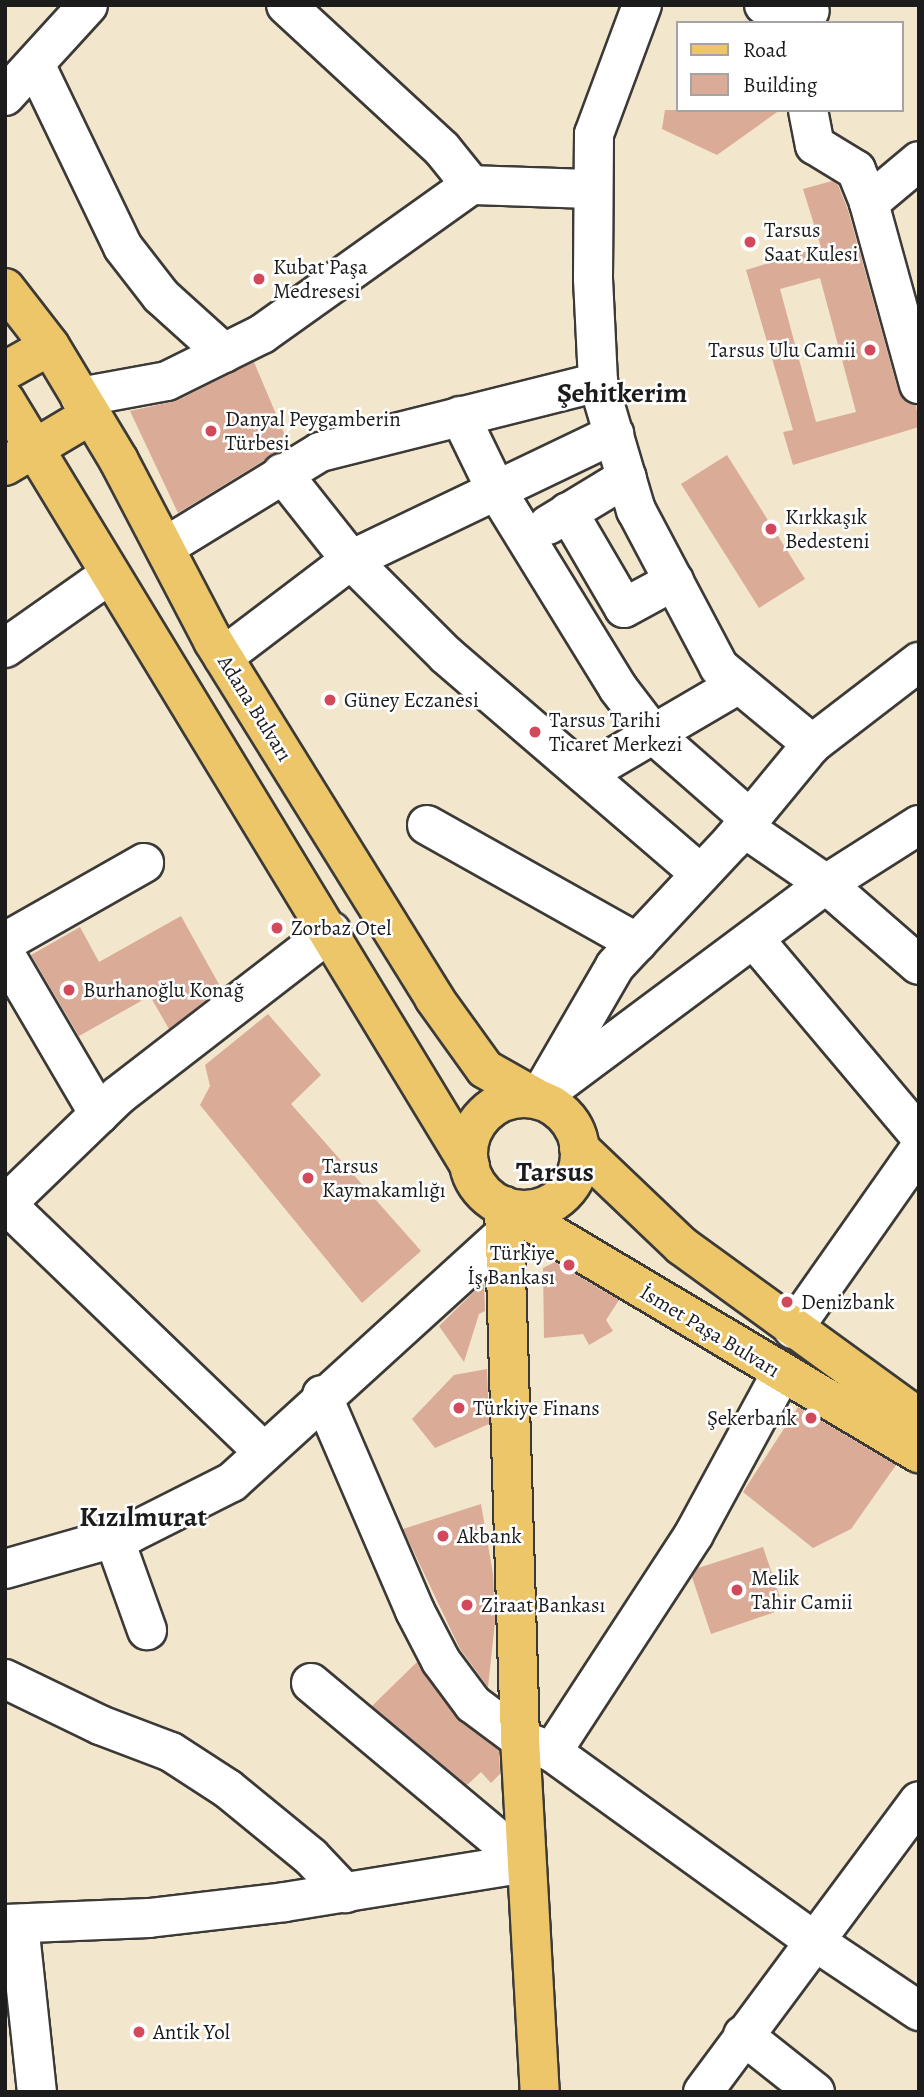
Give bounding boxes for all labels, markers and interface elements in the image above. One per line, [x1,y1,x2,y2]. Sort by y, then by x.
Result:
legend [676,21,903,112]
text: Road [743,36,787,64]
text: Building [743,71,817,99]
place label: Tarsus Saat Kulesi [764,217,858,267]
marker: Tarsus Saat Kulesi [742,234,758,250]
place label: Kubat Paşa Medresesi [273,254,368,304]
marker: Kubat Paşa Medresesi [251,271,267,287]
place label: Tarsus Ulu Camii [708,337,856,363]
marker: Tarsus Ulu Camii [862,342,878,358]
district label: Şehitkerim [557,376,687,410]
place label: Danyal Peygamberin Türbesi [225,406,401,456]
marker: Danyal Peygamberin Türbesi [203,423,219,439]
place label: Kırkkaşık Bedesteni [785,504,870,554]
marker: Kırkkaşık Bedesteni [763,521,779,537]
street label: Adana Bulvarı [212,650,298,766]
place label: Güney Eczanesi [344,687,479,713]
marker: Güney Eczanesi [322,692,338,708]
place label: Tarsus Tarihi Ticaret Merkezi [549,707,682,757]
marker: Tarsus Tarihi Ticaret Merkezi [527,724,543,740]
place label: Zorbaz Otel [291,915,391,941]
marker: Zorbaz Otel [269,920,285,936]
place label: Burhanoğlu Konağ [83,977,244,1003]
marker: Burhanoğlu Konağ [61,982,77,998]
place label: Tarsus Kaymakamlığı [322,1153,446,1203]
district label: Tarsus [516,1155,594,1189]
marker: Tarsus Kaymakamlığı [300,1170,316,1186]
place label: Türkiye İş Bankası [467,1240,555,1290]
marker: Türkiye İş Bankası [561,1257,577,1273]
street label: İsmet Paşa Bulvarı [636,1279,784,1383]
place label: Denizbank [801,1289,895,1315]
marker: Denizbank [779,1294,795,1310]
place label: Türkiye Finans [473,1395,600,1421]
marker: Türkiye Finans [451,1400,467,1416]
place label: Şekerbank [707,1405,797,1431]
marker: Şekerbank [803,1410,819,1426]
district label: Kızılmurat [79,1500,207,1534]
place label: Akbank [457,1523,522,1549]
marker: Akbank [435,1528,451,1544]
place label: Melik Tahir Camii [751,1565,853,1615]
marker: Melik Tahir Camii [729,1582,745,1598]
place label: Ziraat Bankası [481,1592,605,1618]
marker: Ziraat Bankası [459,1597,475,1613]
place label: Antik Yol [153,2019,230,2045]
marker: Antik Yol [131,2024,147,2040]

